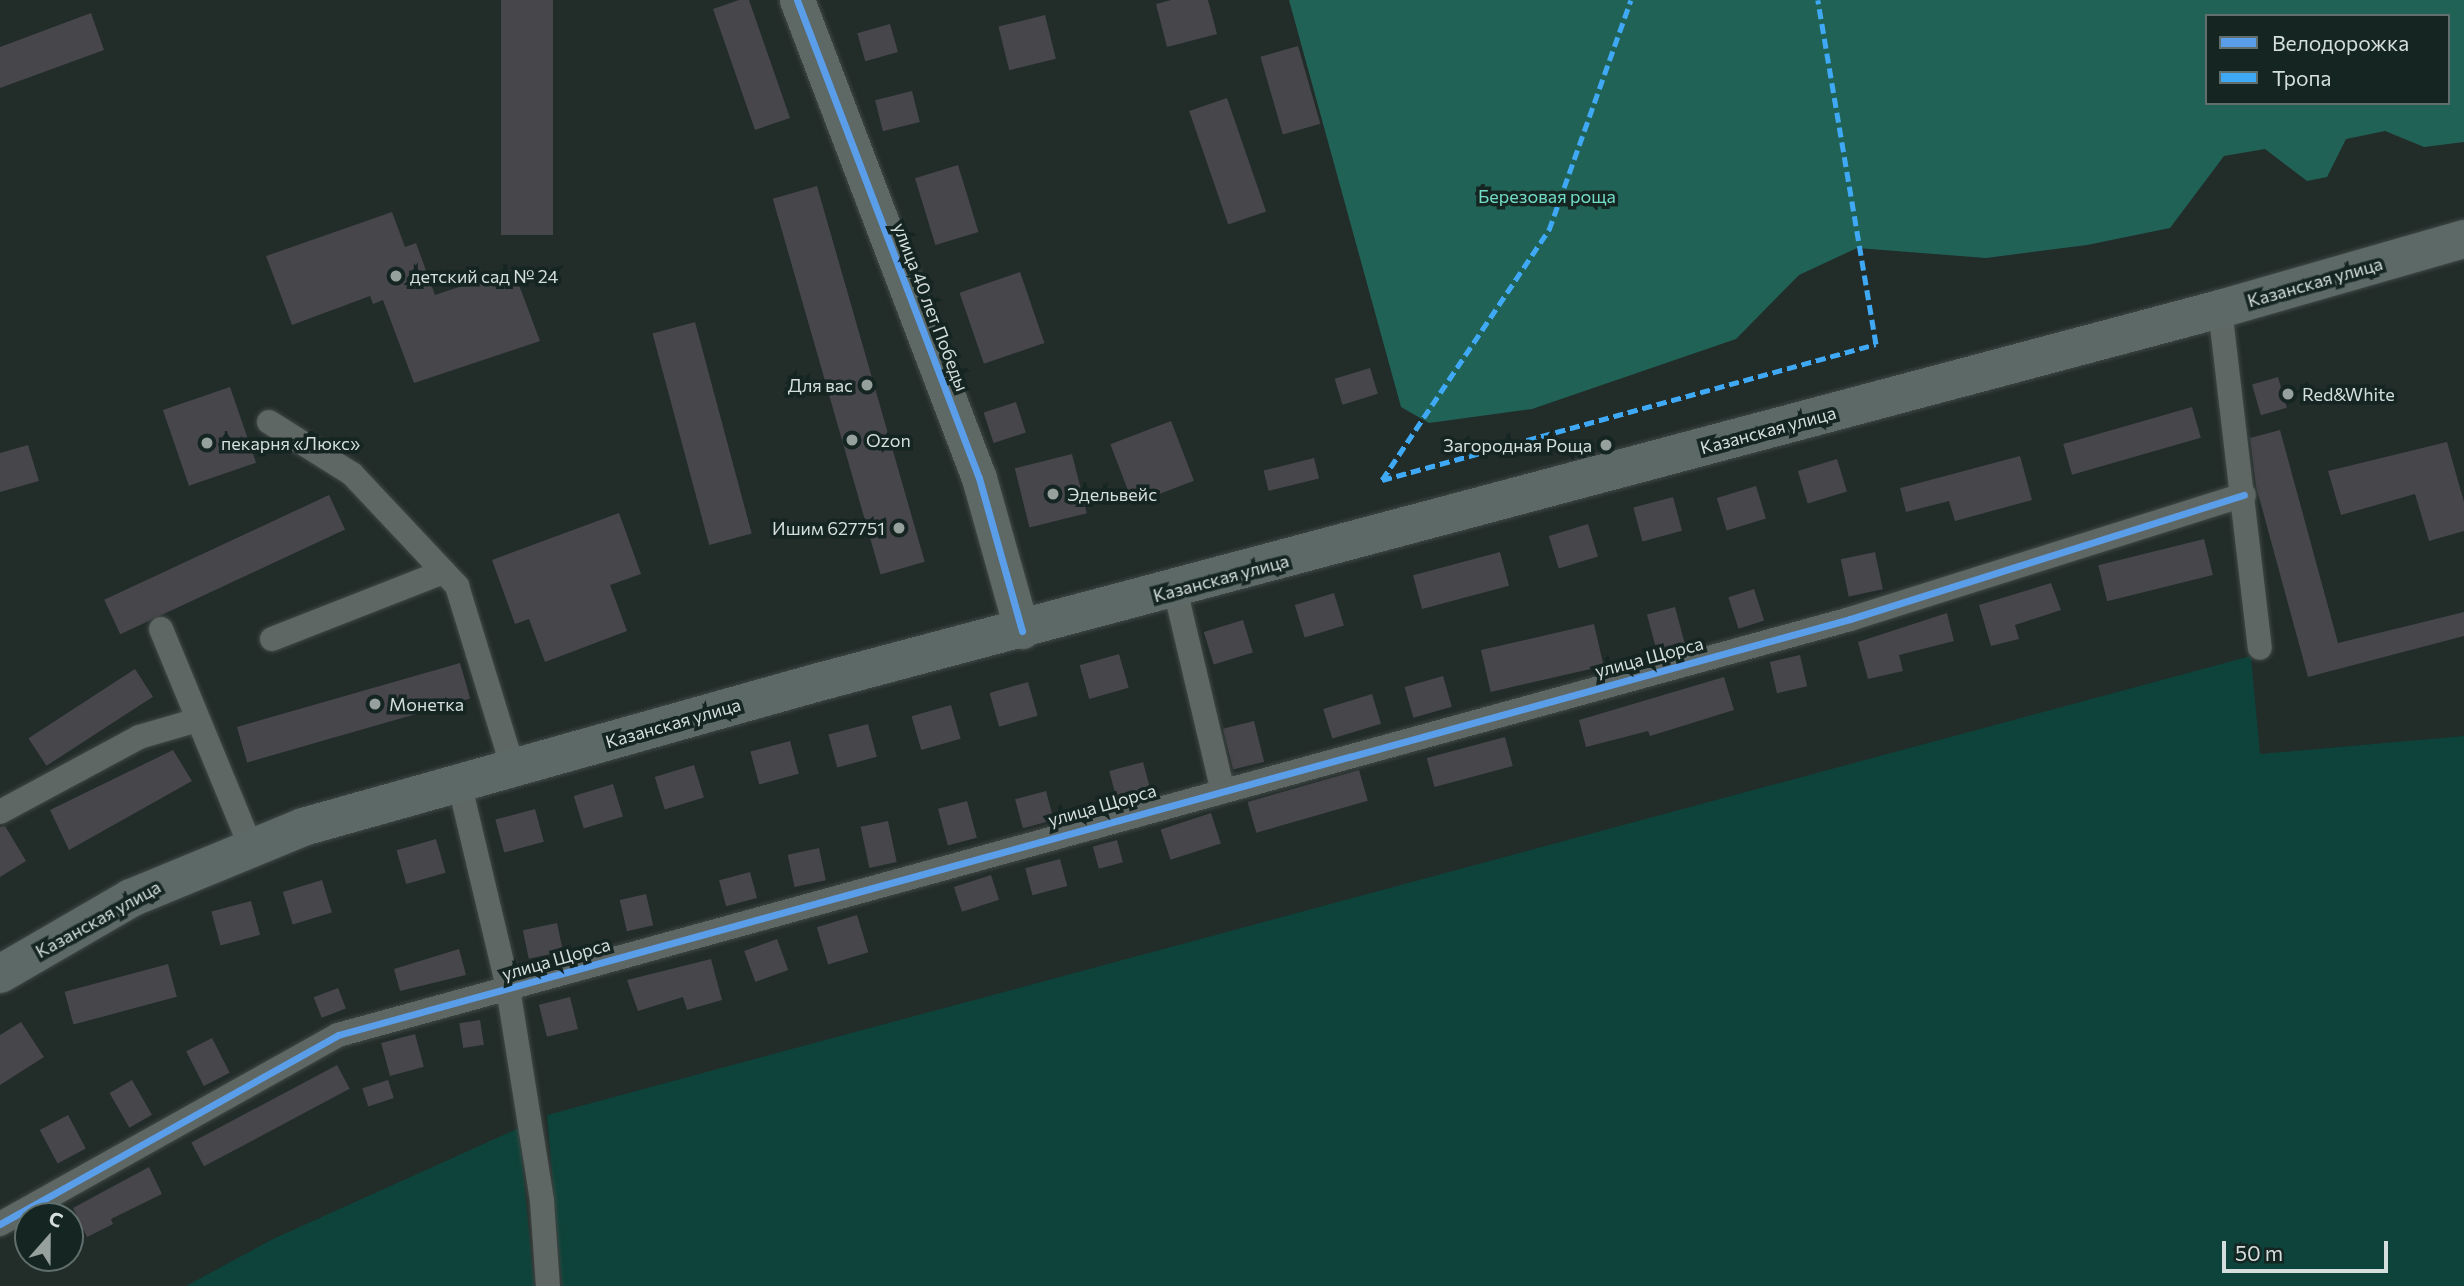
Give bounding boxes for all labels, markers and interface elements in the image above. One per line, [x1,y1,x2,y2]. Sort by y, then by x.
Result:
legend [2205,14,2450,105]
text: Велодорожка [2272,30,2409,55]
text: Тропа [2272,65,2331,90]
park label: Березовая роща [1478,185,1616,207]
street label: улица 40 лет Победы [889,220,973,394]
street label: Казанская улица [2245,252,2385,312]
place label: детский сад № 24 [410,265,558,287]
marker: детский сад № 24 [388,268,404,284]
place label: Для вас [788,374,853,396]
marker: Для вас [859,377,875,393]
place label: Red&White [2302,383,2395,405]
marker: Red&White [2280,386,2296,402]
street label: Казанская улица [1698,401,1838,459]
place label: Ozon [866,429,911,451]
place label: пекарня «Люкс» [221,432,360,454]
marker: Ozon [844,432,860,448]
place label: Загородная Роща [1443,434,1592,456]
marker: пекарня «Люкс» [199,435,215,451]
marker: Загородная Роща [1598,437,1614,453]
place label: Эдельвейс [1067,483,1157,505]
marker: Эдельвейс [1045,486,1061,502]
place label: Ишим 627751 [772,517,885,539]
marker: Ишим 627751 [891,520,907,536]
street label: Казанская улица [1151,549,1291,607]
street label: улица Щорса [1592,632,1706,682]
place label: Монетка [389,693,464,715]
street label: Казанская улица [603,693,743,753]
marker: Монетка [367,696,383,712]
street label: улица Щорса [1045,779,1159,831]
street label: Казанская улица [32,876,164,962]
street label: улица Щорса [499,933,613,985]
north arrow [14,1202,84,1272]
text: С [46,1206,66,1232]
scale bar [2226,1226,2392,1270]
text: 50 m [2235,1240,2283,1265]

